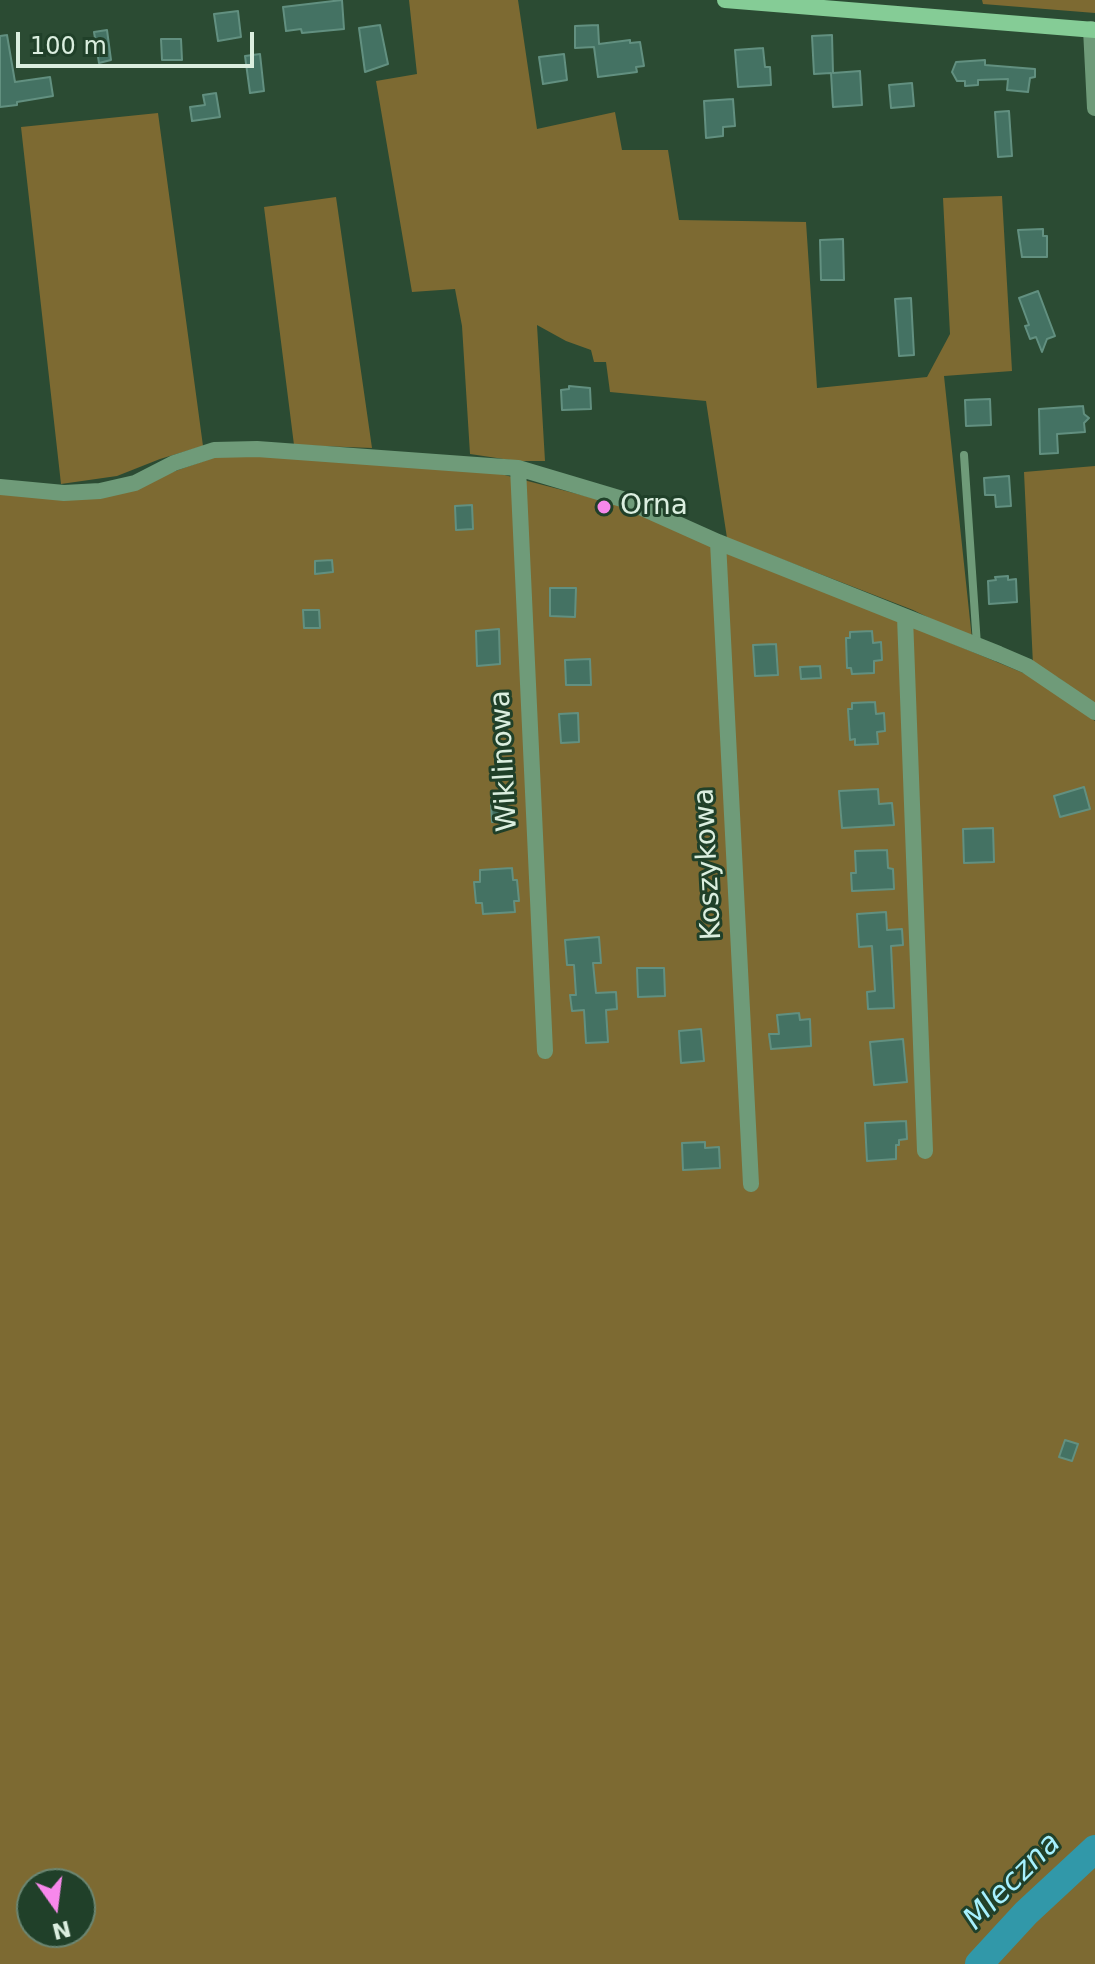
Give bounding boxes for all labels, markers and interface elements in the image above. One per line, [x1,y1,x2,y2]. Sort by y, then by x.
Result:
scale bar [20,16,258,66]
text: 100 m [30,32,107,60]
place label: Orna [620,490,688,524]
marker: Orna [595,498,613,516]
street label: Wiklinowa [485,689,525,833]
street label: Koszykowa [688,787,730,941]
water label: Mleczna [957,1826,1069,1938]
north arrow [16,1868,96,1948]
text: N [49,1915,73,1944]

